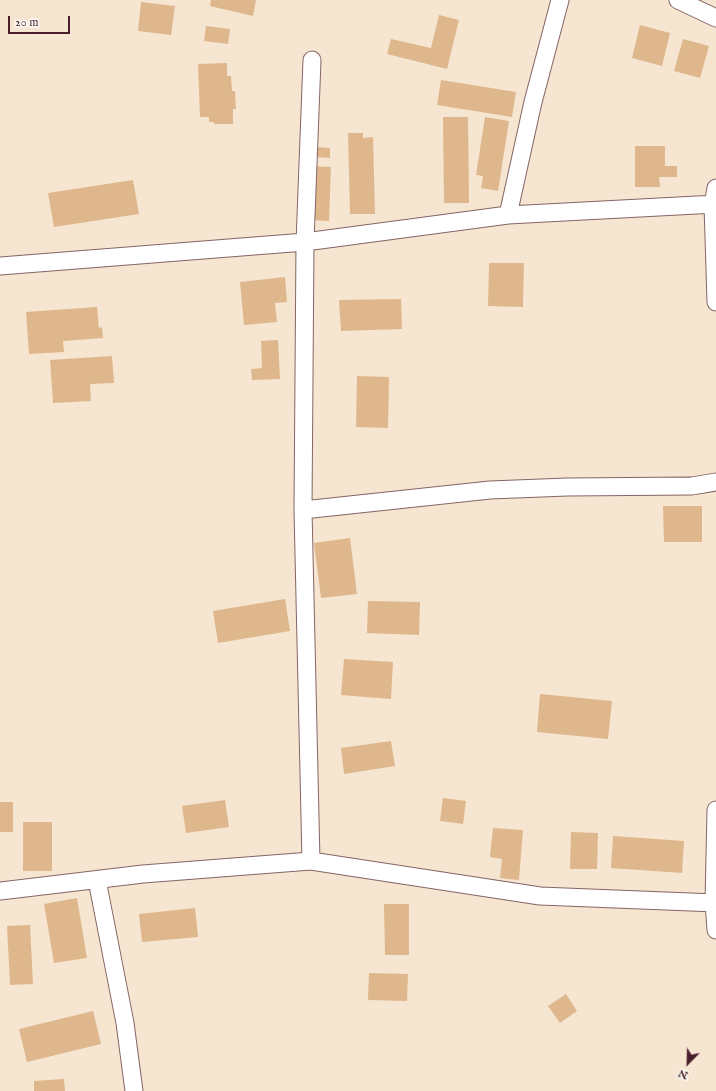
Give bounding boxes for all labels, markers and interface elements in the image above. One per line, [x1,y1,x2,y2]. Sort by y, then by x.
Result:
scale bar [10,8,72,34]
text: 20 m [15,15,38,30]
north arrow [668,1043,708,1083]
text: N [676,1066,690,1082]

